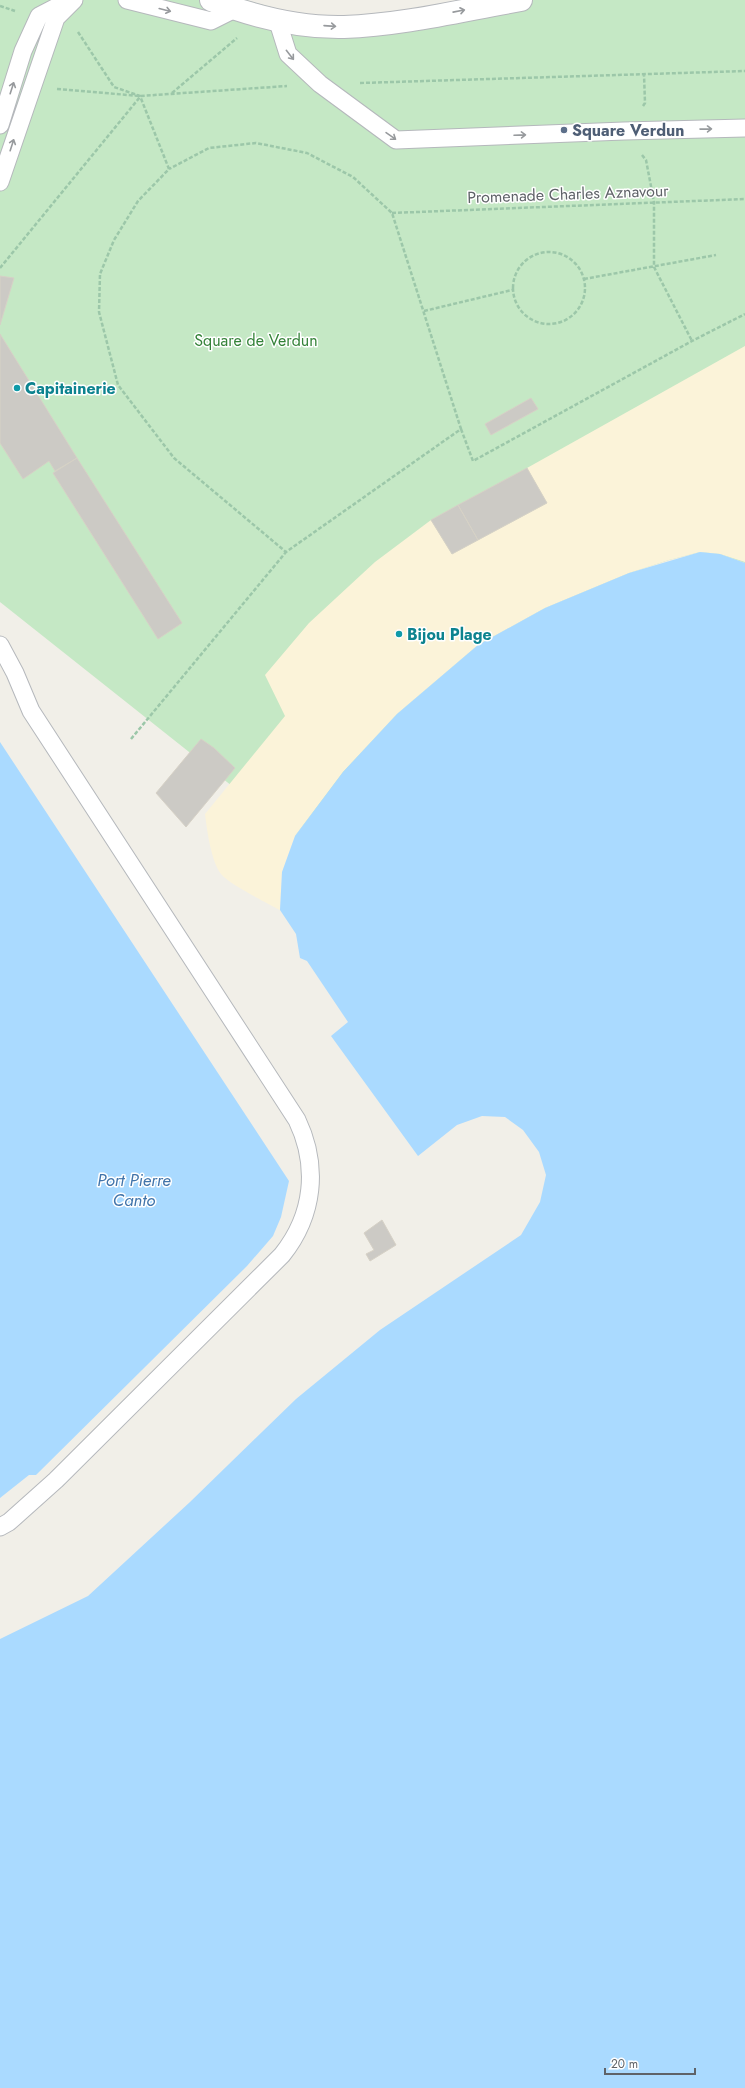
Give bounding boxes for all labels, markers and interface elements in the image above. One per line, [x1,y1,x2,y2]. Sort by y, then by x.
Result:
one-way arrow [158,6,171,14]
one-way arrow [452,7,465,15]
one-way arrow [323,22,336,29]
one-way arrow [285,50,294,60]
one-way arrow [9,81,16,94]
place label: Square Verdun [572,119,685,142]
marker: Square Verdun [559,125,569,135]
one-way arrow [699,125,712,133]
one-way arrow [513,131,526,139]
one-way arrow [385,132,396,140]
one-way arrow [9,138,16,151]
street label: Promenade Charles Aznavour [467,179,669,209]
park label: Square de Verdun [194,329,318,352]
place label: Capitainerie [25,377,116,400]
marker: Capitainerie [12,383,22,393]
place label: Bijou Plage [407,623,492,646]
marker: Bijou Plage [394,629,404,639]
water label: Port Pierre Canto [97,1168,171,1212]
scale bar [605,2050,695,2076]
text: 20 m [611,2055,638,2073]

